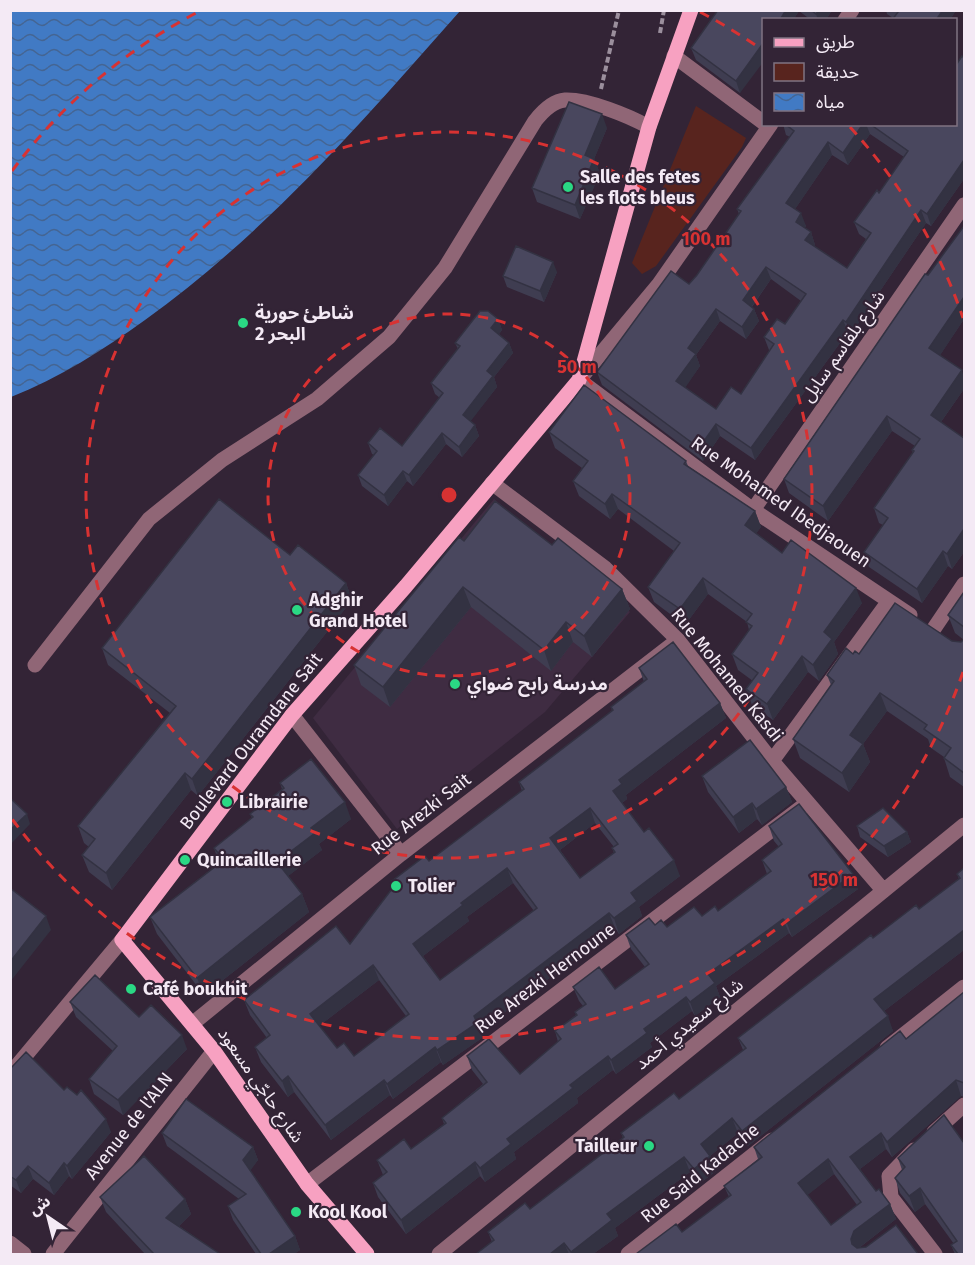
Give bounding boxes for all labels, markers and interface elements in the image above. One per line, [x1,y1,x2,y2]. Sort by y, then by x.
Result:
legend [762,18,957,126]
text: طريق [816,31,855,53]
text: حديقة [816,61,859,83]
text: مياه [816,91,845,113]
place label: Salle des fetes les flots bleus [580,166,700,209]
marker: Salle des fetes les flots bleus [561,180,575,194]
text: 100 m [682,228,730,250]
street label: شارع بلقاسم سايل [796,286,892,408]
place label: شاطئ حورية البحر 2 [255,302,354,345]
marker: شاطئ حورية البحر 2 [236,316,250,330]
text: 50 m [557,356,597,378]
street label: Rue Mohamed Ibedjaouen [687,432,875,572]
centre of rings [439,485,459,505]
place label: Adghir Grand Hotel [308,589,408,632]
marker: Adghir Grand Hotel [290,603,304,617]
street label: Rue Mohamed Kasdi [666,604,788,746]
street label: Boulevard Ouramdane Sait [175,648,327,834]
place label: مدرسة رابح ضواي [467,673,608,698]
marker: مدرسة رابح ضواي [448,677,462,691]
street label: Rue Arezki Sait [367,768,476,860]
place label: Librairie [239,791,308,813]
marker: Librairie [220,795,234,809]
place label: Quincaillerie [197,849,301,871]
marker: Quincaillerie [178,853,192,867]
text: 150 m [810,869,858,891]
place label: Tolier [408,875,456,897]
marker: Tolier [389,879,403,893]
street label: Rue Arezki Hernoune [470,918,620,1038]
street label: شارع سعيدي أحمد [630,973,749,1077]
place label: Café boukhit [143,978,248,1000]
marker: Café boukhit [124,982,138,996]
street label: شارع حاجّي مسعود [211,1023,309,1149]
street label: Avenue de l'ALN [80,1068,178,1184]
street label: Rue Said Kadache [636,1119,764,1227]
place label: Tailleur [575,1135,638,1157]
marker: Tailleur [642,1139,656,1153]
north arrow [18,1187,78,1247]
text: ش [25,1191,54,1219]
place label: Kool Kool [308,1201,388,1223]
marker: Kool Kool [289,1205,303,1219]

